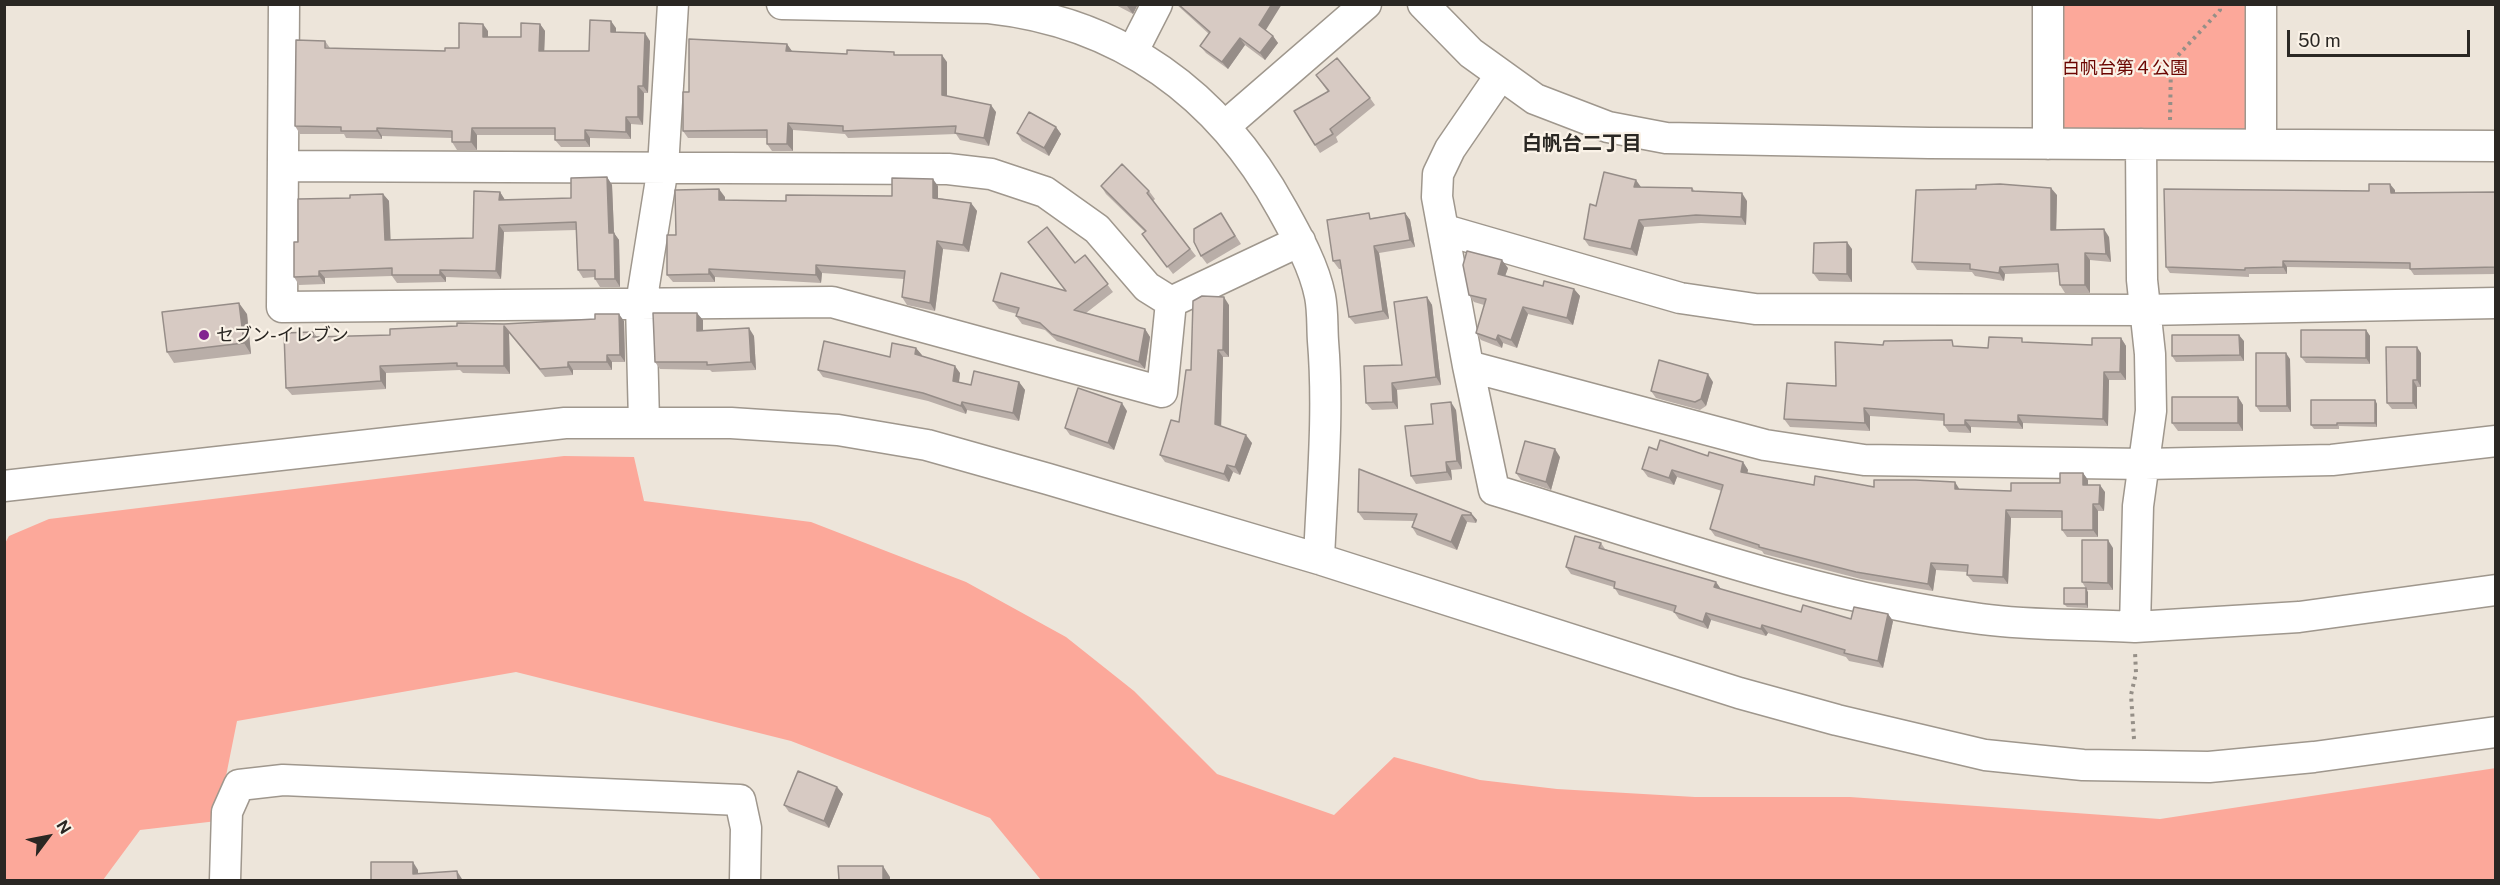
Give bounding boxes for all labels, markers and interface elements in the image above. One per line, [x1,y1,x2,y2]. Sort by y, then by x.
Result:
scale bar [2290,18,2473,56]
text: 50 m [2298,30,2341,51]
park label: 白帆台第４公園 [2062,57,2188,79]
district label: 白帆台二丁目 [1522,132,1642,156]
place label: セブン-イレブン [216,324,349,346]
marker: セブン-イレブン [197,328,211,342]
north arrow [18,807,78,867]
text: N [52,817,75,838]

